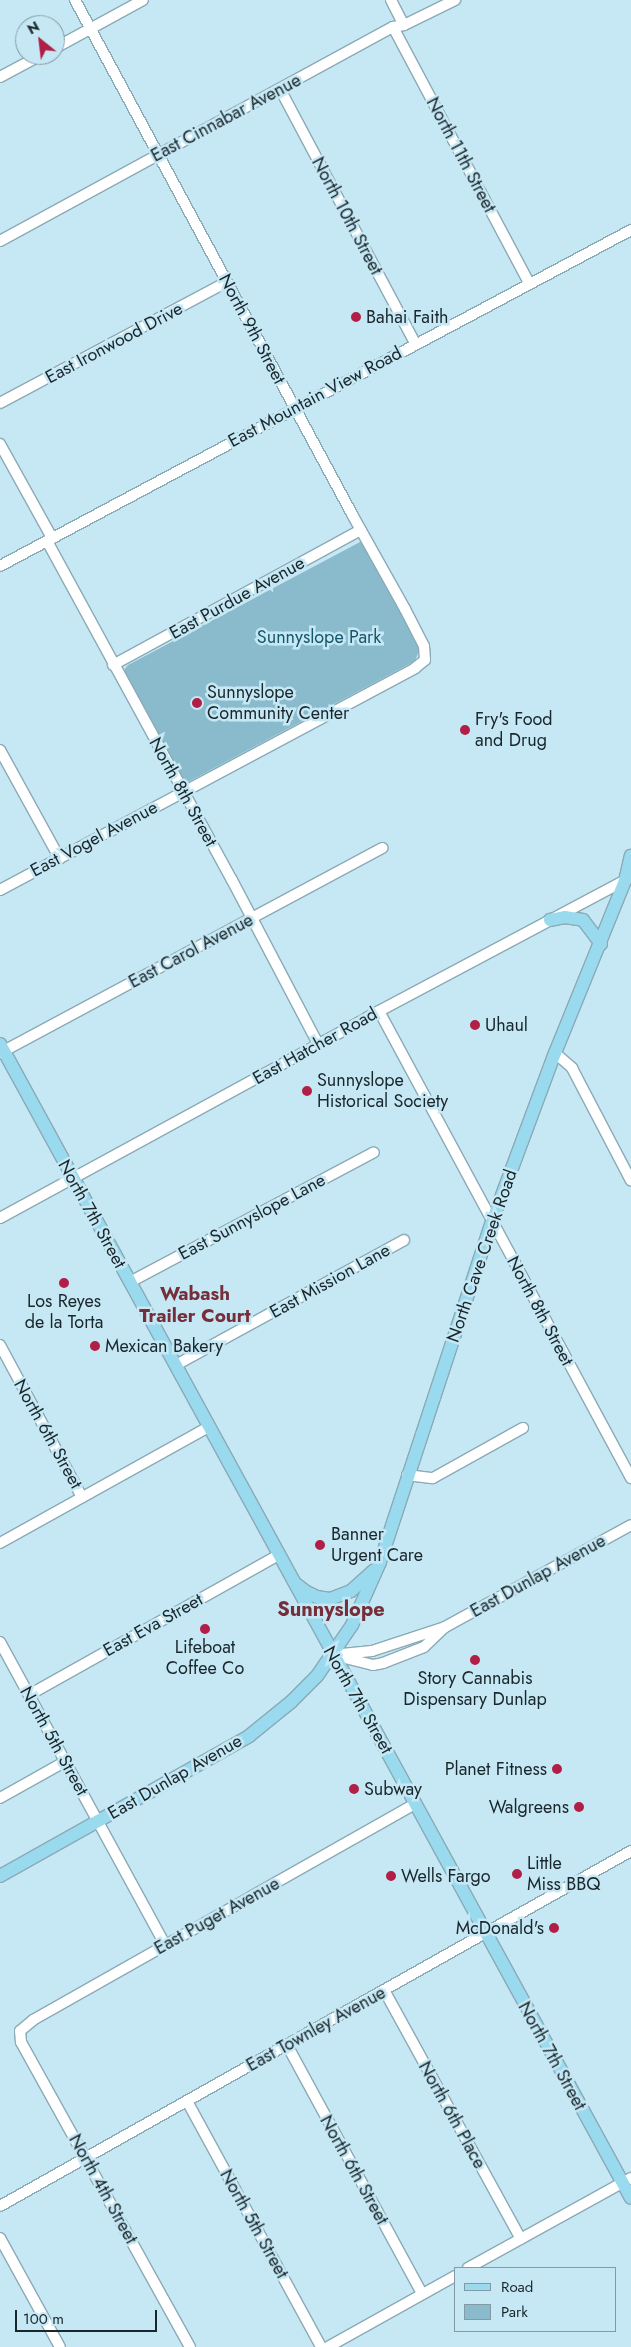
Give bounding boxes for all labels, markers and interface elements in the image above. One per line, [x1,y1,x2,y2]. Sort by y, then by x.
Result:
north arrow [15,15,65,65]
text: N [23,16,43,39]
street label: East Cinnabar Avenue [147,69,305,167]
street label: North 11th Street [422,94,500,216]
street label: North 10th Street [307,153,387,279]
street label: North 9th Street [214,270,290,388]
street label: East Ironwood Drive [42,298,186,388]
place label: Bahai Faith [366,306,448,328]
marker: Bahai Faith [350,311,362,323]
street label: East Mountain View Road [225,342,405,452]
street label: East Purdue Avenue [166,552,308,644]
park label: Sunnyslope Park [257,626,381,648]
place label: Sunnyslope Community Center [207,682,349,724]
marker: Sunnyslope Community Center [191,697,203,709]
place label: Fry's Food and Drug [475,709,553,752]
marker: Fry's Food and Drug [459,724,471,736]
street label: North 8th Street [144,734,222,850]
street label: East Vogel Avenue [27,796,161,882]
street label: East Carol Avenue [125,909,257,993]
street label: East Hatcher Road [249,1003,381,1089]
place label: Uhaul [485,1014,528,1036]
marker: Uhaul [469,1019,481,1031]
place label: Sunnyslope Historical Society [317,1070,448,1112]
marker: Sunnyslope Historical Society [301,1085,313,1097]
street label: North 7th Street [53,1156,131,1272]
street label: North Cave Creek Road [442,1167,522,1345]
street label: East Sunnyslope Lane [175,1169,329,1265]
street label: East Mission Lane [266,1239,394,1323]
street label: North 8th Street [502,1252,578,1370]
marker: Los Reyes de la Torta [58,1277,70,1289]
district label: Wabash Trailer Court [139,1283,251,1327]
place label: Los Reyes de la Torta [25,1291,103,1334]
place label: Mexican Bakery [105,1335,223,1357]
marker: Mexican Bakery [89,1340,101,1352]
street label: North 6th Street [9,1376,87,1492]
place label: Banner Urgent Care [331,1524,423,1566]
street label: East Dunlap Avenue [467,1530,609,1622]
marker: Banner Urgent Care [313,1538,327,1552]
street label: East Eva Street [100,1589,206,1661]
district label: Sunnyslope [277,1597,385,1621]
marker: Lifeboat Coffee Co [199,1623,211,1635]
place label: Lifeboat Coffee Co [166,1637,244,1680]
street label: North 7th Street [318,1642,398,1758]
marker: Story Cannabis Dispensary Dunlap [469,1654,481,1666]
place label: Story Cannabis Dispensary Dunlap [403,1668,547,1710]
street label: North 5th Street [15,1683,93,1799]
street label: East Dunlap Avenue [104,1730,246,1824]
place label: Planet Fitness [445,1758,547,1780]
marker: Planet Fitness [551,1763,563,1775]
place label: Subway [364,1778,422,1800]
marker: Subway [348,1783,360,1795]
place label: Walgreens [489,1796,569,1818]
marker: Walgreens [573,1801,585,1813]
place label: Little Miss BBQ [527,1853,600,1896]
place label: Wells Fargo [401,1865,491,1887]
marker: Little Miss BBQ [511,1868,523,1880]
marker: Wells Fargo [385,1870,397,1882]
street label: East Puget Avenue [151,1873,283,1959]
place label: McDonald's [456,1917,544,1939]
marker: McDonald's [548,1922,560,1934]
street label: East Townley Avenue [243,1982,389,2076]
street label: North 7th Street [513,1998,591,2114]
street label: North 6th Place [414,2058,490,2172]
street label: North 6th Street [315,2112,393,2228]
street label: North 4th Street [64,2131,142,2247]
street label: North 5th Street [215,2166,293,2282]
legend [454,2267,616,2332]
text: Road [501,2276,533,2298]
scale bar [18,2300,160,2332]
text: Park [501,2301,528,2323]
text: 100 m [23,2308,64,2330]

